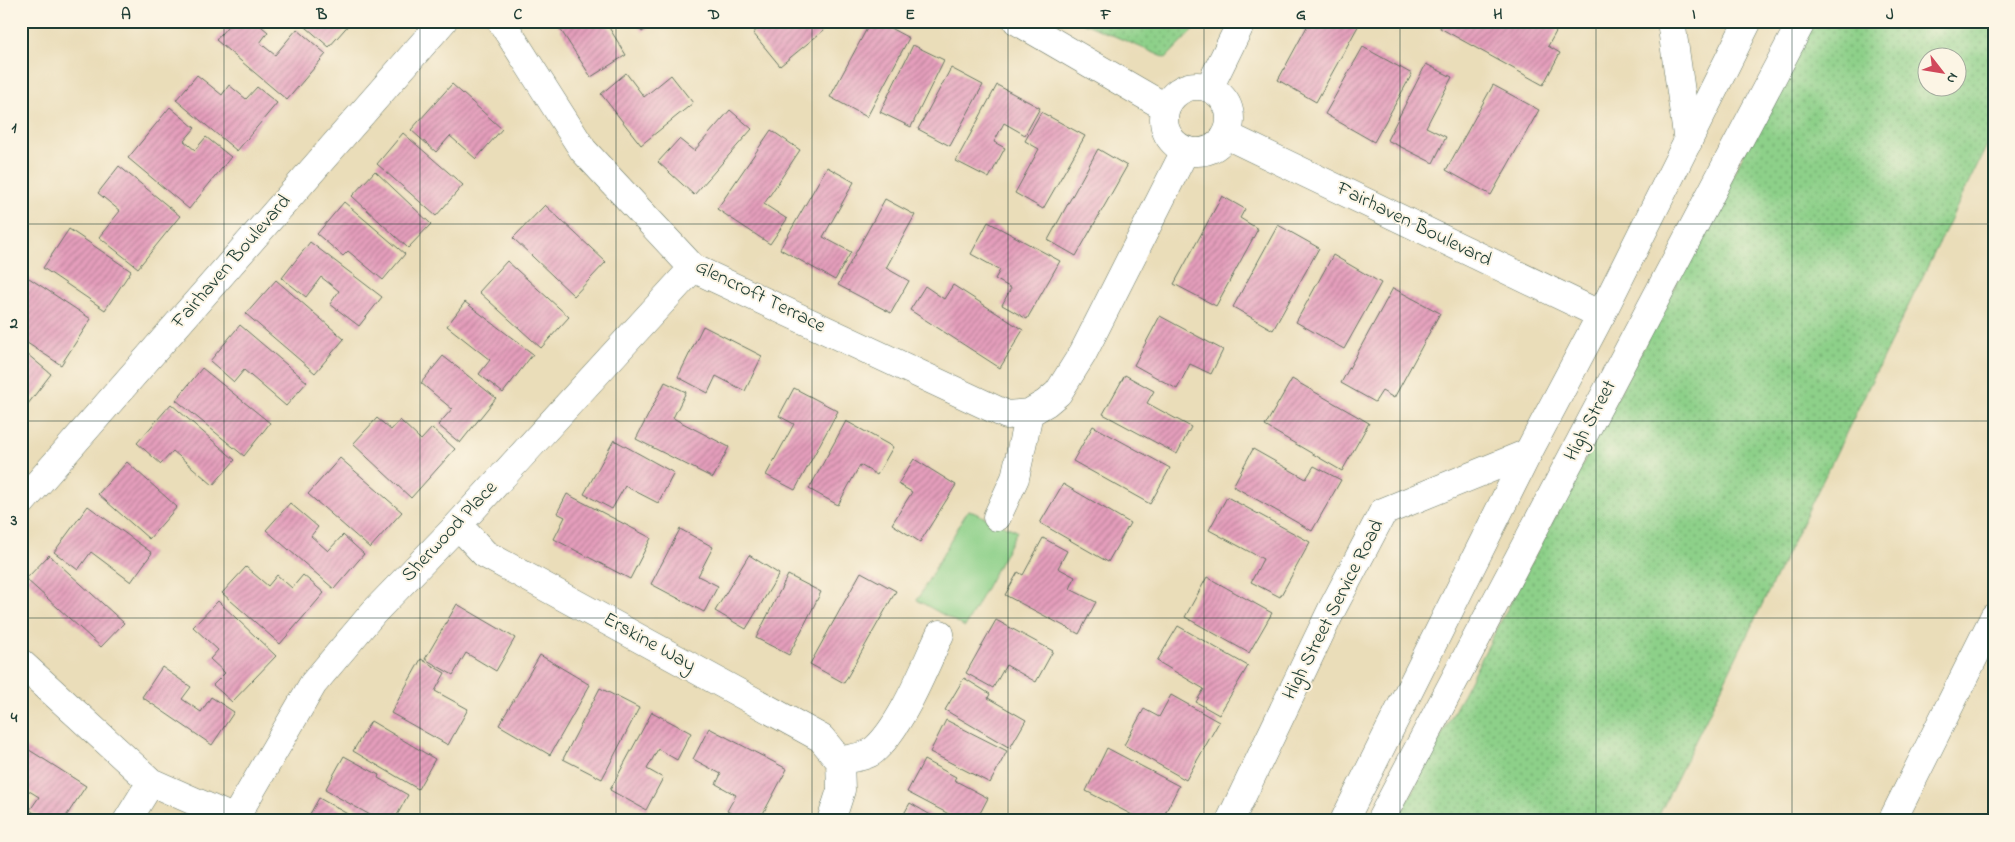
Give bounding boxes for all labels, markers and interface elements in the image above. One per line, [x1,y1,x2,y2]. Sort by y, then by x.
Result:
text: A [121,3,131,27]
text: B [316,3,328,27]
text: C [514,3,523,27]
text: D [707,3,720,27]
text: E [905,3,915,27]
text: F [1100,3,1112,27]
text: G [1296,3,1306,27]
text: H [1493,3,1503,27]
text: I [1692,3,1696,27]
text: J [1886,3,1894,27]
north arrow [1918,48,1968,98]
text: N [1940,68,1963,87]
text: 1 [11,116,17,140]
street label: Fairhaven Boulevard [1331,174,1497,275]
street label: Fairhaven Boulevard [165,189,299,336]
street label: Glencroft Terrace [690,253,830,341]
text: 2 [9,312,18,336]
street label: High Street [1557,375,1626,467]
street label: Sherwood Place [395,475,505,589]
text: 3 [10,509,18,533]
street label: High Street Service Road [1276,515,1393,706]
street label: Erskine Way [597,606,701,680]
text: 4 [10,706,18,730]

